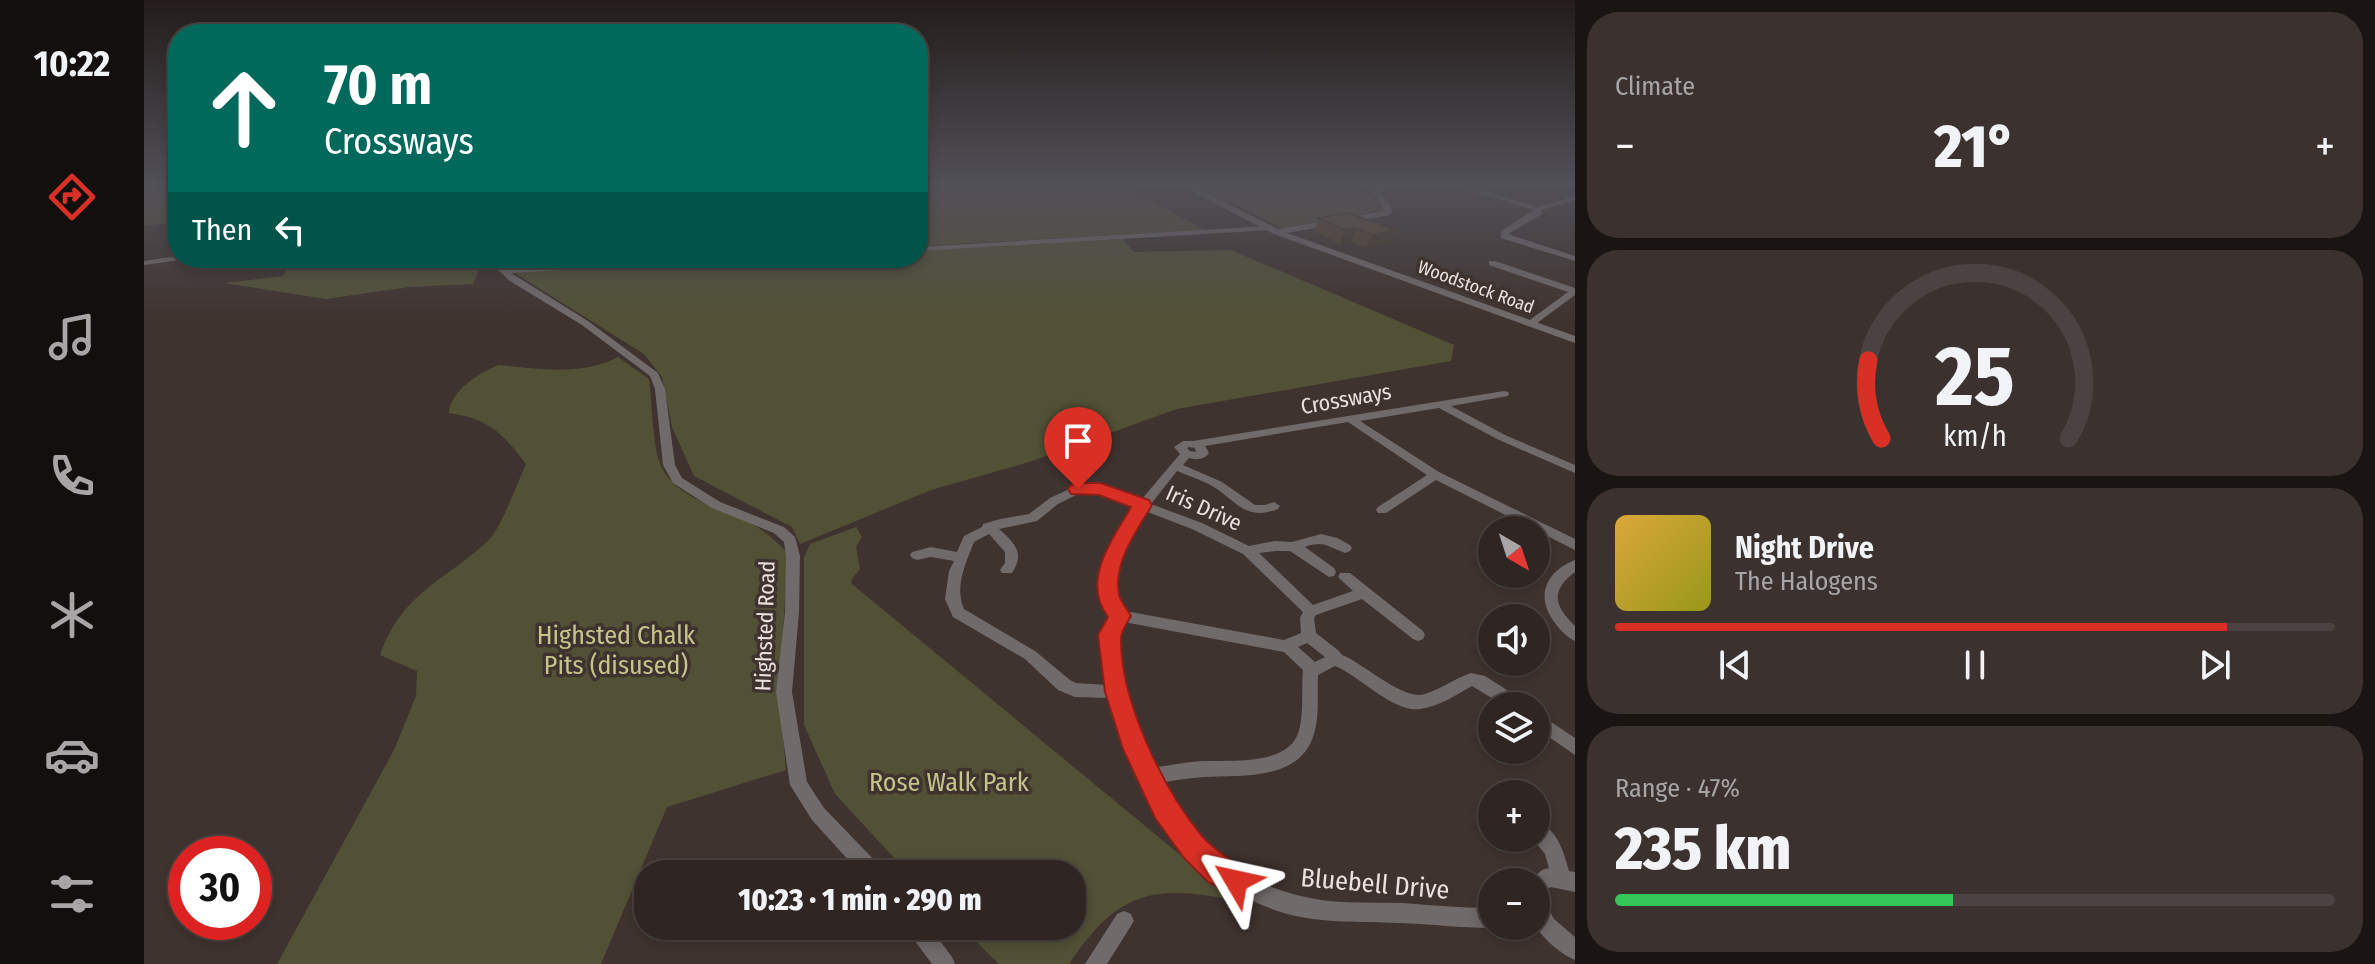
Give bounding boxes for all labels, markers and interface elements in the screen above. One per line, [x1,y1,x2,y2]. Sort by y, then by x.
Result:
text: 10:22 [34,42,110,86]
text: 70 m [324,52,432,119]
icon: ahead [192,56,296,160]
text: Climate [1615,71,1695,102]
text: 21° [1934,111,2016,183]
text: Crossways [324,120,474,164]
text: − [1615,120,1635,173]
text: + [2315,120,2335,173]
icon: directions [44,169,100,225]
icon: left [268,208,312,252]
text: Then [192,212,252,248]
street label: Woodstock Road [1415,256,1537,318]
icon: music [44,309,100,365]
text: 25 [1934,327,2015,427]
street label: Crossways [1299,378,1393,420]
pin [1044,407,1112,489]
icon: arrive [1056,419,1100,463]
text: km/h [1943,419,2007,454]
icon: phone [44,448,100,504]
street label: Iris Drive [1162,479,1246,537]
north arrow [1478,516,1550,588]
map controls [1478,516,1550,940]
text: Night Drive [1735,530,1874,566]
street label: Highsted Road [749,560,781,692]
text: The Halogens [1735,566,1878,597]
icon: climate [44,587,100,643]
button: sound [1478,604,1550,676]
park label: Highsted Chalk Pits (disused) [537,620,696,681]
icon: previous [1713,643,1757,687]
icon: pause [1953,643,1997,687]
icon: next [2193,643,2237,687]
button: layers [1478,692,1550,764]
icon: car [44,727,100,783]
park label: Rose Walk Park [869,767,1030,798]
text: Range · 47% [1615,773,1740,804]
button: + [1478,780,1550,852]
text: 235 km [1615,813,1791,885]
speed limit sign: 30 [168,836,272,940]
position arrow [1194,839,1278,923]
street label: Bluebell Drive [1299,862,1451,906]
icon: filters [44,866,100,922]
button: − [1478,868,1550,940]
text: 10:23 · 1 min · 290 m [738,882,982,918]

